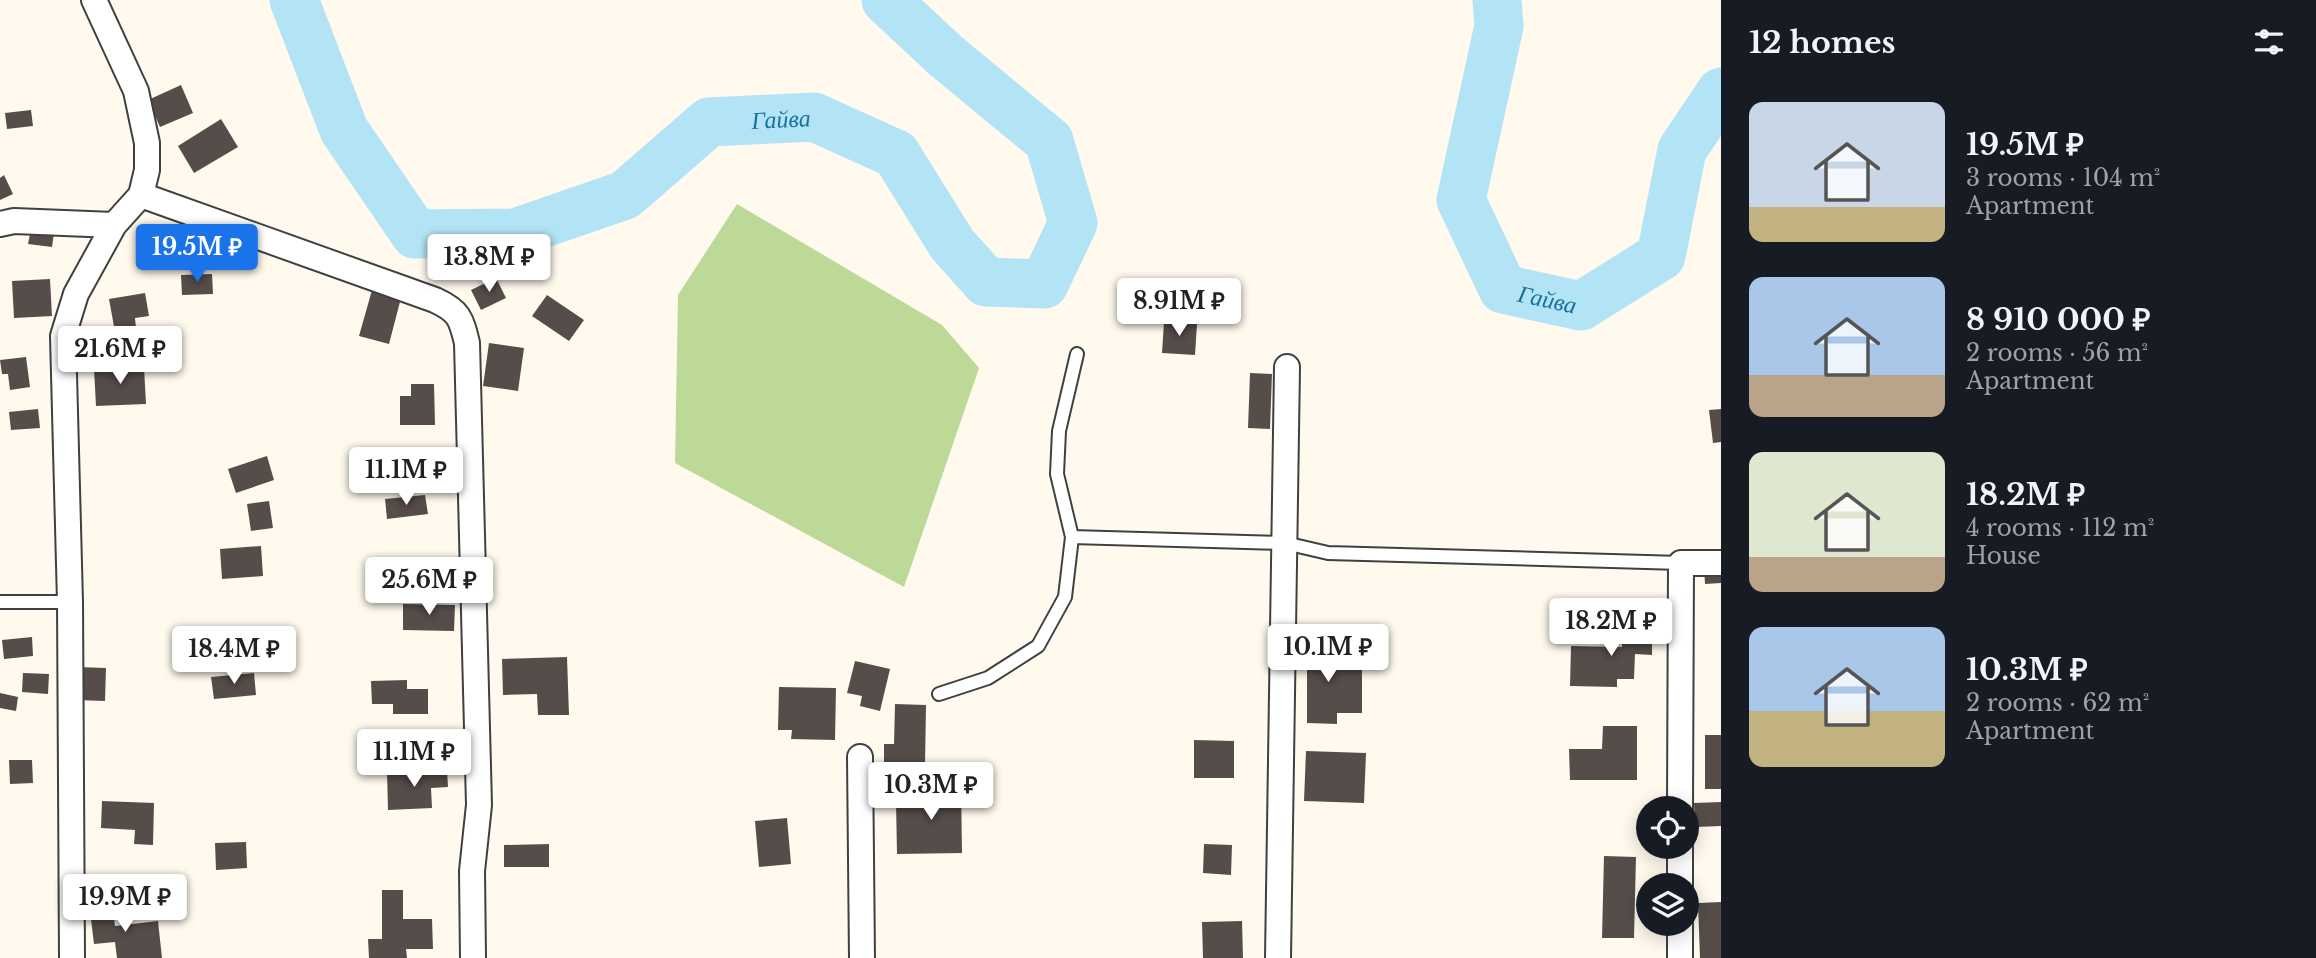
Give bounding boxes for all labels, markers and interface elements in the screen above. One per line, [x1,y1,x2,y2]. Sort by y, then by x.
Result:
icon: filters [2250,23,2288,61]
text: 12 homes [1749,24,1896,61]
water label: Гайва [750,103,811,135]
text: 19.5M ₽ [1966,126,2084,163]
icon: home [1805,130,1889,214]
text: 3 rooms · 104 m² [1966,164,2160,192]
text: Apartment [1966,192,2094,220]
pin: 19.5M ₽ [132,224,262,284]
text: 19.5M ₽ [152,233,242,261]
pin: 13.8M ₽ [424,234,554,294]
text: 13.8M ₽ [443,243,535,271]
pin: 8.91M ₽ [1114,278,1244,338]
water label: Гайва [1514,278,1579,319]
text: 8.91M ₽ [1133,287,1225,315]
text: 8 910 000 ₽ [1966,301,2150,338]
icon: home [1805,305,1889,389]
pin: 21.6M ₽ [55,326,185,386]
text: 21.6M ₽ [74,335,166,363]
text: 2 rooms · 56 m² [1966,339,2148,367]
text: Apartment [1966,367,2094,395]
pin: 11.1M ₽ [341,448,471,507]
text: 11.1M ₽ [365,456,447,484]
text: 18.2M ₽ [1966,476,2085,513]
icon: home [1805,480,1889,564]
text: 4 rooms · 112 m² [1966,514,2154,542]
text: House [1966,542,2041,570]
pin: 25.6M ₽ [364,558,494,617]
text: 25.6M ₽ [381,566,477,594]
pin: 18.2M ₽ [1546,598,1676,658]
text: 18.2M ₽ [1565,607,1657,635]
pin: 10.1M ₽ [1263,624,1393,684]
pin: 18.4M ₽ [169,626,299,686]
text: 10.1M ₽ [1284,633,1372,661]
text: 18.4M ₽ [188,635,280,663]
text: 10.3M ₽ [1966,651,2088,688]
icon: home [1805,655,1889,739]
text: 2 rooms · 62 m² [1966,689,2149,717]
text: Apartment [1966,717,2094,745]
pin: 11.1M ₽ [349,730,479,789]
text: 11.1M ₽ [373,738,455,766]
pin: 10.3M ₽ [866,762,996,822]
text: 10.3M ₽ [884,771,978,799]
map controls [1636,796,1699,936]
button: locate [1636,796,1699,859]
button: layers [1636,873,1699,936]
pin: 19.9M ₽ [60,874,190,934]
text: 19.9M ₽ [79,883,171,911]

